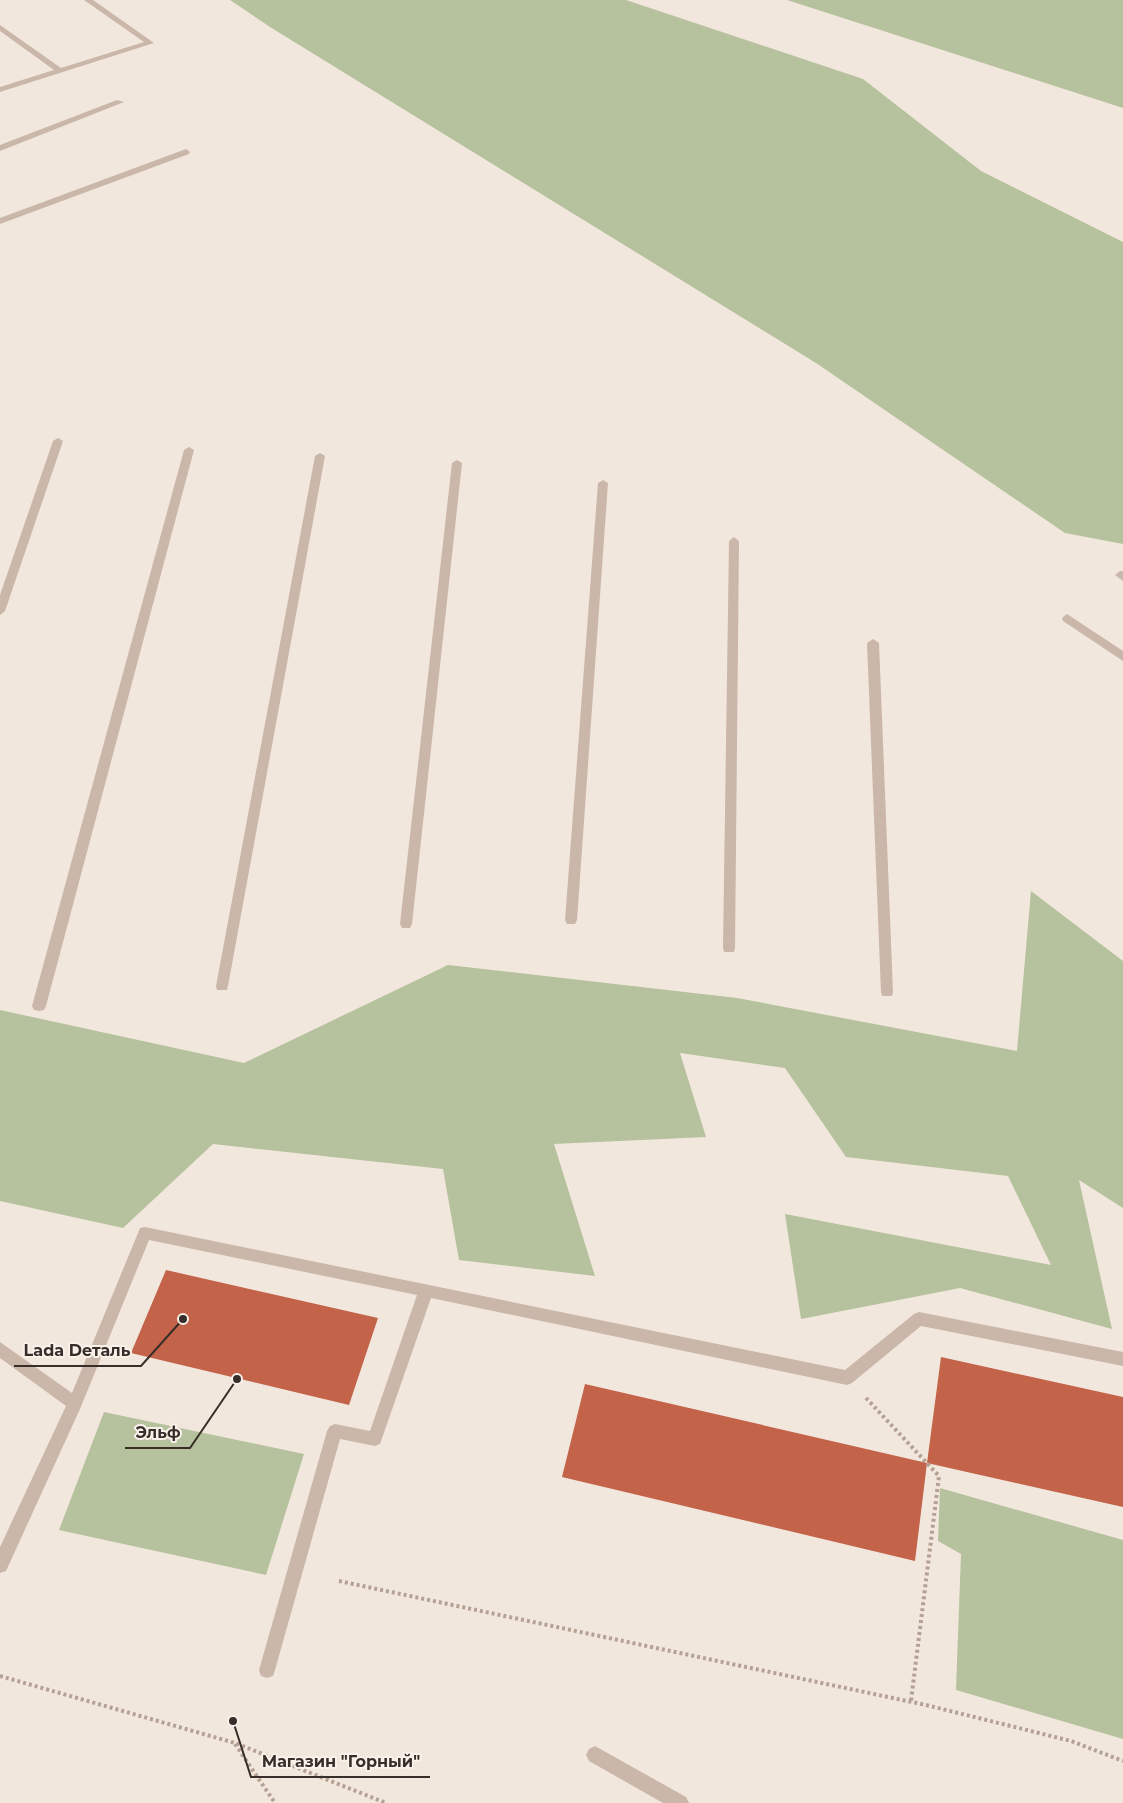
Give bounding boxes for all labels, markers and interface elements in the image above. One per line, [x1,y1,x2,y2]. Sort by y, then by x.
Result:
callout: Lada Dеталь [14,1335,141,1366]
text: Lada Dеталь [24,1341,131,1360]
callout: Эльф [125,1417,190,1448]
text: Эльф [135,1423,181,1442]
callout: Магазин "Горный" [251,1746,430,1777]
text: Магазин "Горный" [262,1752,420,1771]

